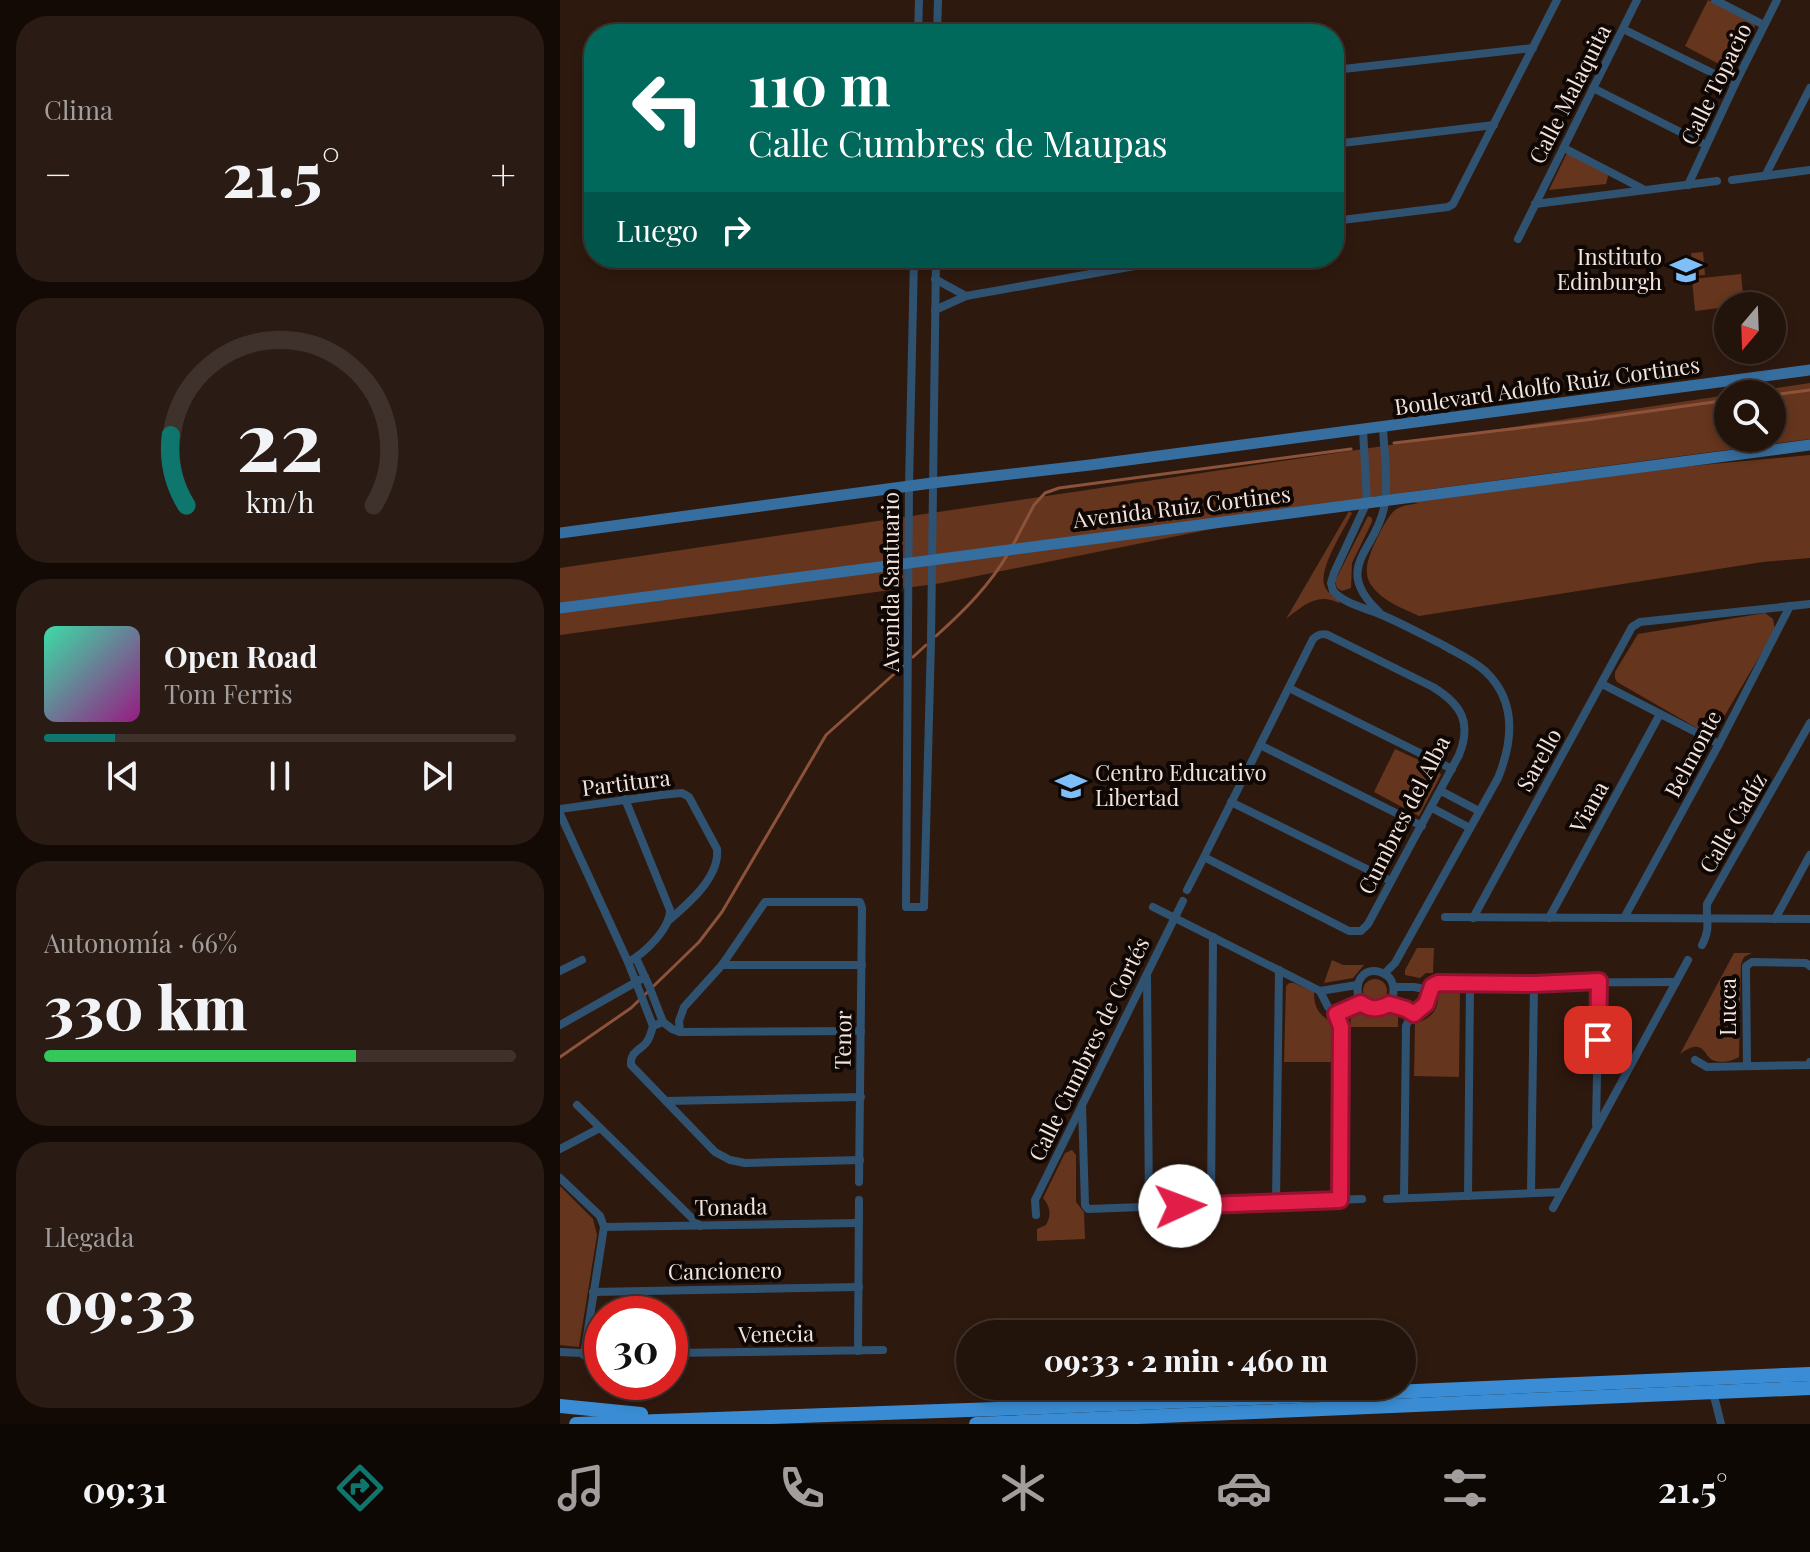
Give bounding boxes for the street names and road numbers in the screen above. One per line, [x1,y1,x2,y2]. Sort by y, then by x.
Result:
street label: Calle Topacio [1673,18,1758,150]
street label: Calle Malaquita [1521,19,1617,168]
street label: Boulevard Adolfo Ruiz Cortines [1392,349,1701,421]
street label: Avenida Ruiz Cortines [1070,478,1292,534]
street label: Avenida Santuario [875,492,905,673]
street label: Belmonte [1657,705,1728,802]
street label: Sarello [1509,723,1568,796]
street label: Cumbres del Alba [1350,730,1456,899]
street label: Partitura [580,762,672,802]
street label: Calle Cadíz [1691,767,1773,878]
street label: Viana [1561,775,1615,839]
street label: Calle Cumbres de Cortés [1021,932,1155,1166]
street label: Lucca [1712,978,1742,1036]
street label: Tenor [826,1010,858,1070]
street label: Tonada [694,1190,768,1222]
street label: Cancionero [668,1254,782,1286]
street label: Venecia [737,1317,814,1349]

